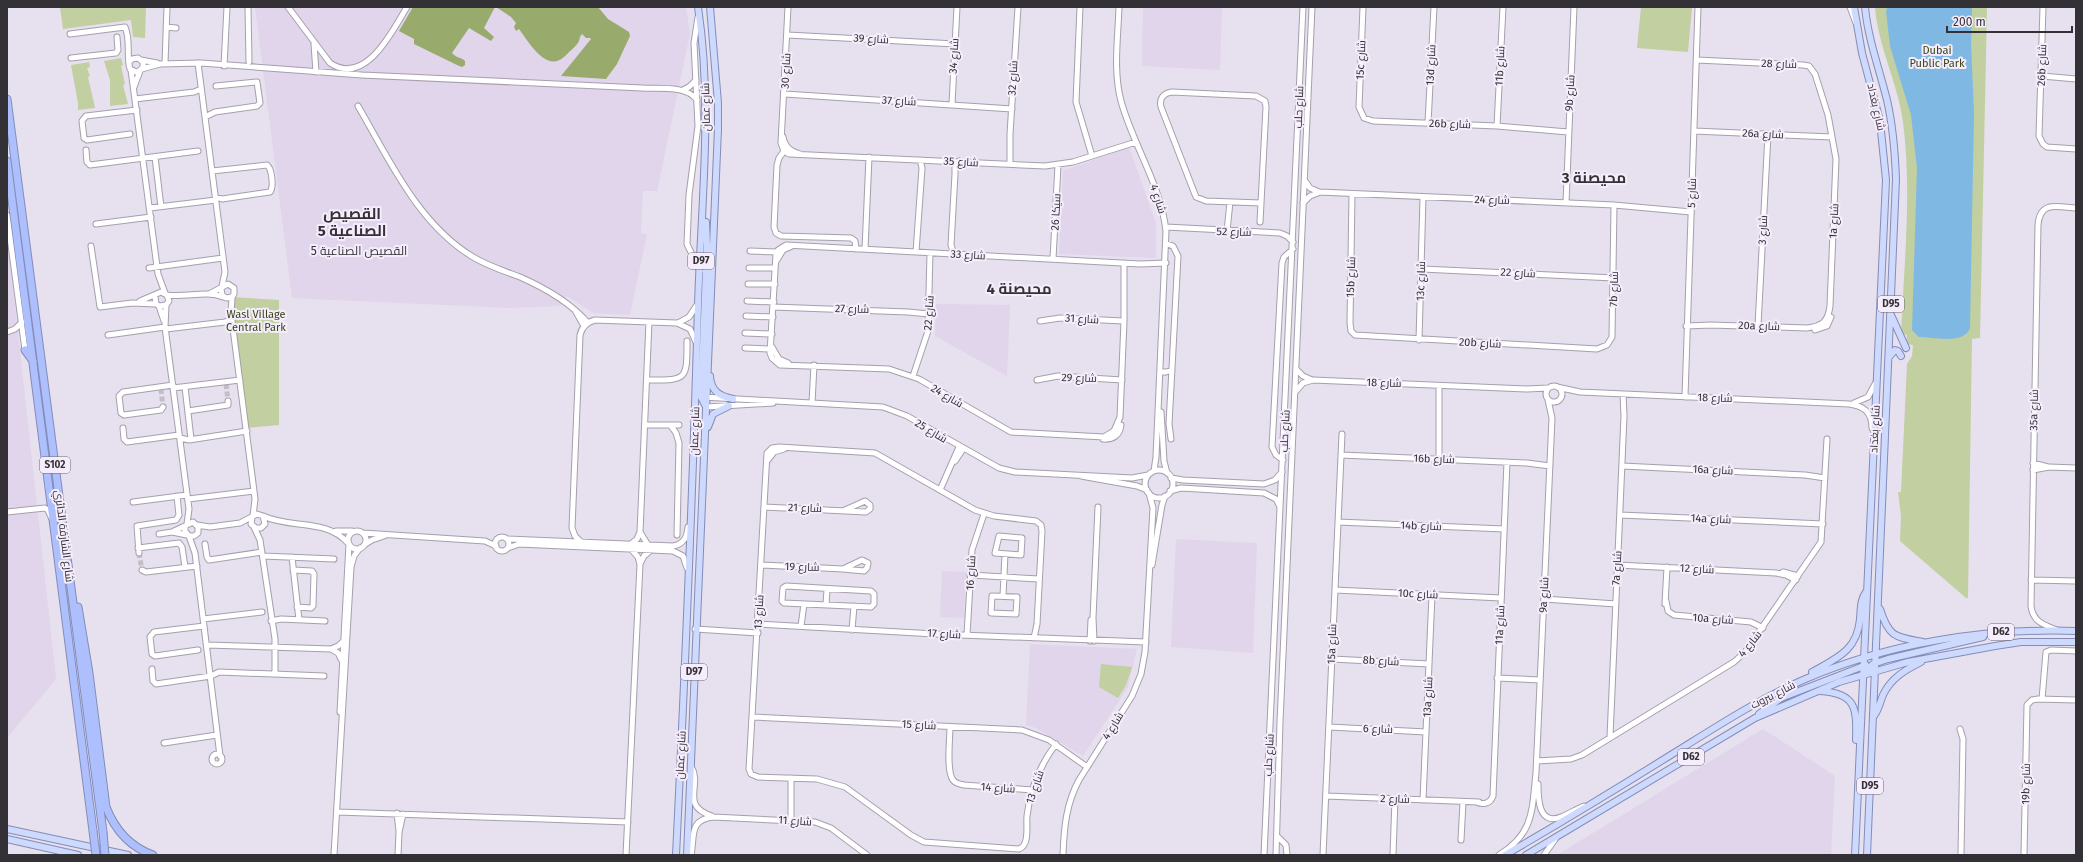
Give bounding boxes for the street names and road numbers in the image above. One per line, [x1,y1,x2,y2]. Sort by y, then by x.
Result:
street label: شارع 39 [853,32,889,47]
street label: شارع 34 [947,38,962,74]
street label: 15c شارع [1353,40,1370,80]
street label: 13d شارع [1423,44,1440,86]
street label: 26b شارع [2035,44,2050,86]
street label: 11b شارع [1492,46,1509,86]
street label: شارع 30 [779,53,794,89]
street label: شارع 28 [1761,57,1797,72]
street label: شارع 32 [1006,60,1021,96]
street label: 9b شارع [1563,74,1578,112]
street label: شارع بغداد [1863,82,1888,132]
street label: شارع عمان [699,83,714,131]
street label: شارع حلب [1292,85,1307,129]
street label: شارع 37 [881,94,917,109]
street label: 26b شارع [1429,117,1471,132]
street label: 26a شارع [1742,126,1784,143]
street label: شارع 35 [943,155,979,170]
street label: شارع 5 [1685,178,1700,208]
street label: شارع 4 [1146,183,1169,216]
street label: سيكا 26 [1049,193,1063,231]
street label: شارع 24 [1474,193,1510,208]
street label: 1a شارع [1827,203,1842,239]
street label: شارع 3 [1756,215,1771,245]
street label: شارع 52 [1216,225,1252,240]
street label: شارع 33 [950,248,986,263]
road number: D97 [688,253,714,269]
street label: 15b شارع [1344,256,1359,298]
street label: 13c شارع [1414,261,1429,301]
street label: شارع 22 [1500,266,1536,281]
street label: 7b شارع [1607,271,1622,307]
street label: شارع 22 [921,295,938,331]
road number: D95 [1878,296,1904,312]
street label: شارع 27 [835,302,869,317]
street label: شارع 31 [1065,312,1099,327]
street label: 20a شارع [1738,319,1780,334]
street label: 20b شارع [1458,335,1501,352]
street label: شارع 29 [1061,371,1097,386]
street label: شارع 18 [1366,376,1402,391]
street label: شارع 24 [928,382,966,411]
street label: 35a شارع [2027,389,2042,431]
street label: شارع 18 [1697,391,1733,406]
street label: شارع بغداد [1867,405,1884,454]
street label: شارع عمان [688,406,703,456]
street label: شارع حلب [1277,409,1294,453]
street label: شارع 25 [912,416,949,446]
street label: 16b شارع [1413,452,1455,467]
road number: S102 [40,457,70,473]
street label: 16a شارع [1692,462,1734,479]
street label: شارع الشارقة الدائري [50,489,76,583]
street label: شارع 21 [788,501,822,516]
street label: 14a شارع [1690,511,1732,528]
street label: 14b شارع [1400,519,1442,534]
street label: 7a شارع [1610,550,1625,586]
street label: شارع 16 [964,555,979,591]
street label: شارع 19 [784,560,820,575]
street label: شارع 12 [1679,562,1715,577]
street label: 9a شارع [1537,577,1552,613]
street label: 10c شارع [1397,586,1439,603]
street label: شارع 13 [752,594,767,630]
street label: 11a شارع [1492,605,1509,645]
street label: 10a شارع [1692,611,1734,628]
street label: 15a شارع [1325,624,1340,664]
road number: D62 [1988,624,2014,640]
street label: شارع 17 [927,627,961,642]
street label: شارع 4 [1735,628,1765,660]
street label: 8b شارع [1362,654,1400,669]
road number: D97 [681,664,707,680]
street label: 13a شارع [1420,676,1437,718]
street label: شارع بيروت [1748,678,1798,713]
street label: شارع 4 [1100,710,1127,743]
street label: شارع 15 [901,718,937,733]
street label: شارع 6 [1363,722,1393,737]
street label: شارع عمان [673,730,690,780]
street label: شارع حلب [1261,733,1278,777]
road number: D62 [1678,749,1704,765]
street label: 19b شارع [2019,763,2034,805]
street label: شارع 13 [1023,769,1048,806]
road number: D95 [1857,778,1883,794]
street label: شارع 14 [980,780,1016,797]
street label: شارع 2 [1380,792,1410,807]
street label: شارع 11 [778,813,812,830]

